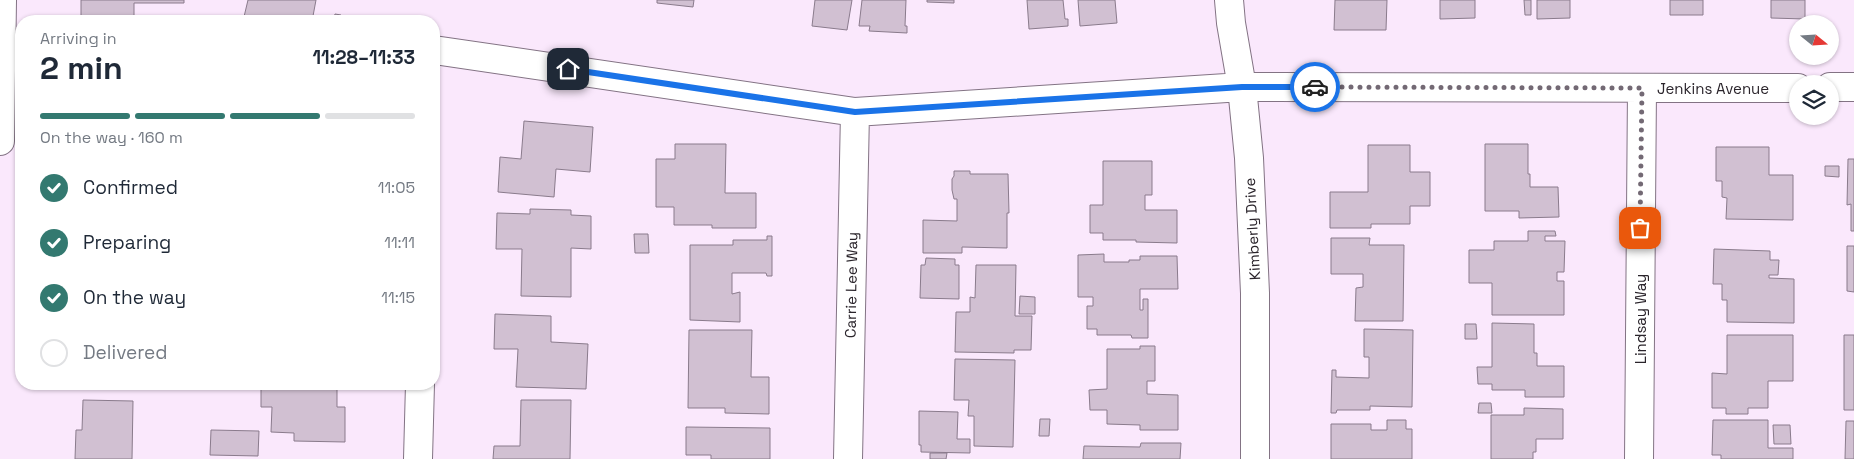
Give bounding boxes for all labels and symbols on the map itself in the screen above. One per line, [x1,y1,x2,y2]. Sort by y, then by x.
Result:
north arrow [1789,15,1839,65]
pin [547,48,589,90]
courier [1290,62,1340,112]
street label: Jenkins Avenue [1657,79,1769,98]
street label: Kimberly Drive [1240,177,1264,281]
pin [1619,207,1661,249]
street label: Carrie Lee Way [841,232,861,338]
street label: Lindsay Way [1631,274,1650,364]

